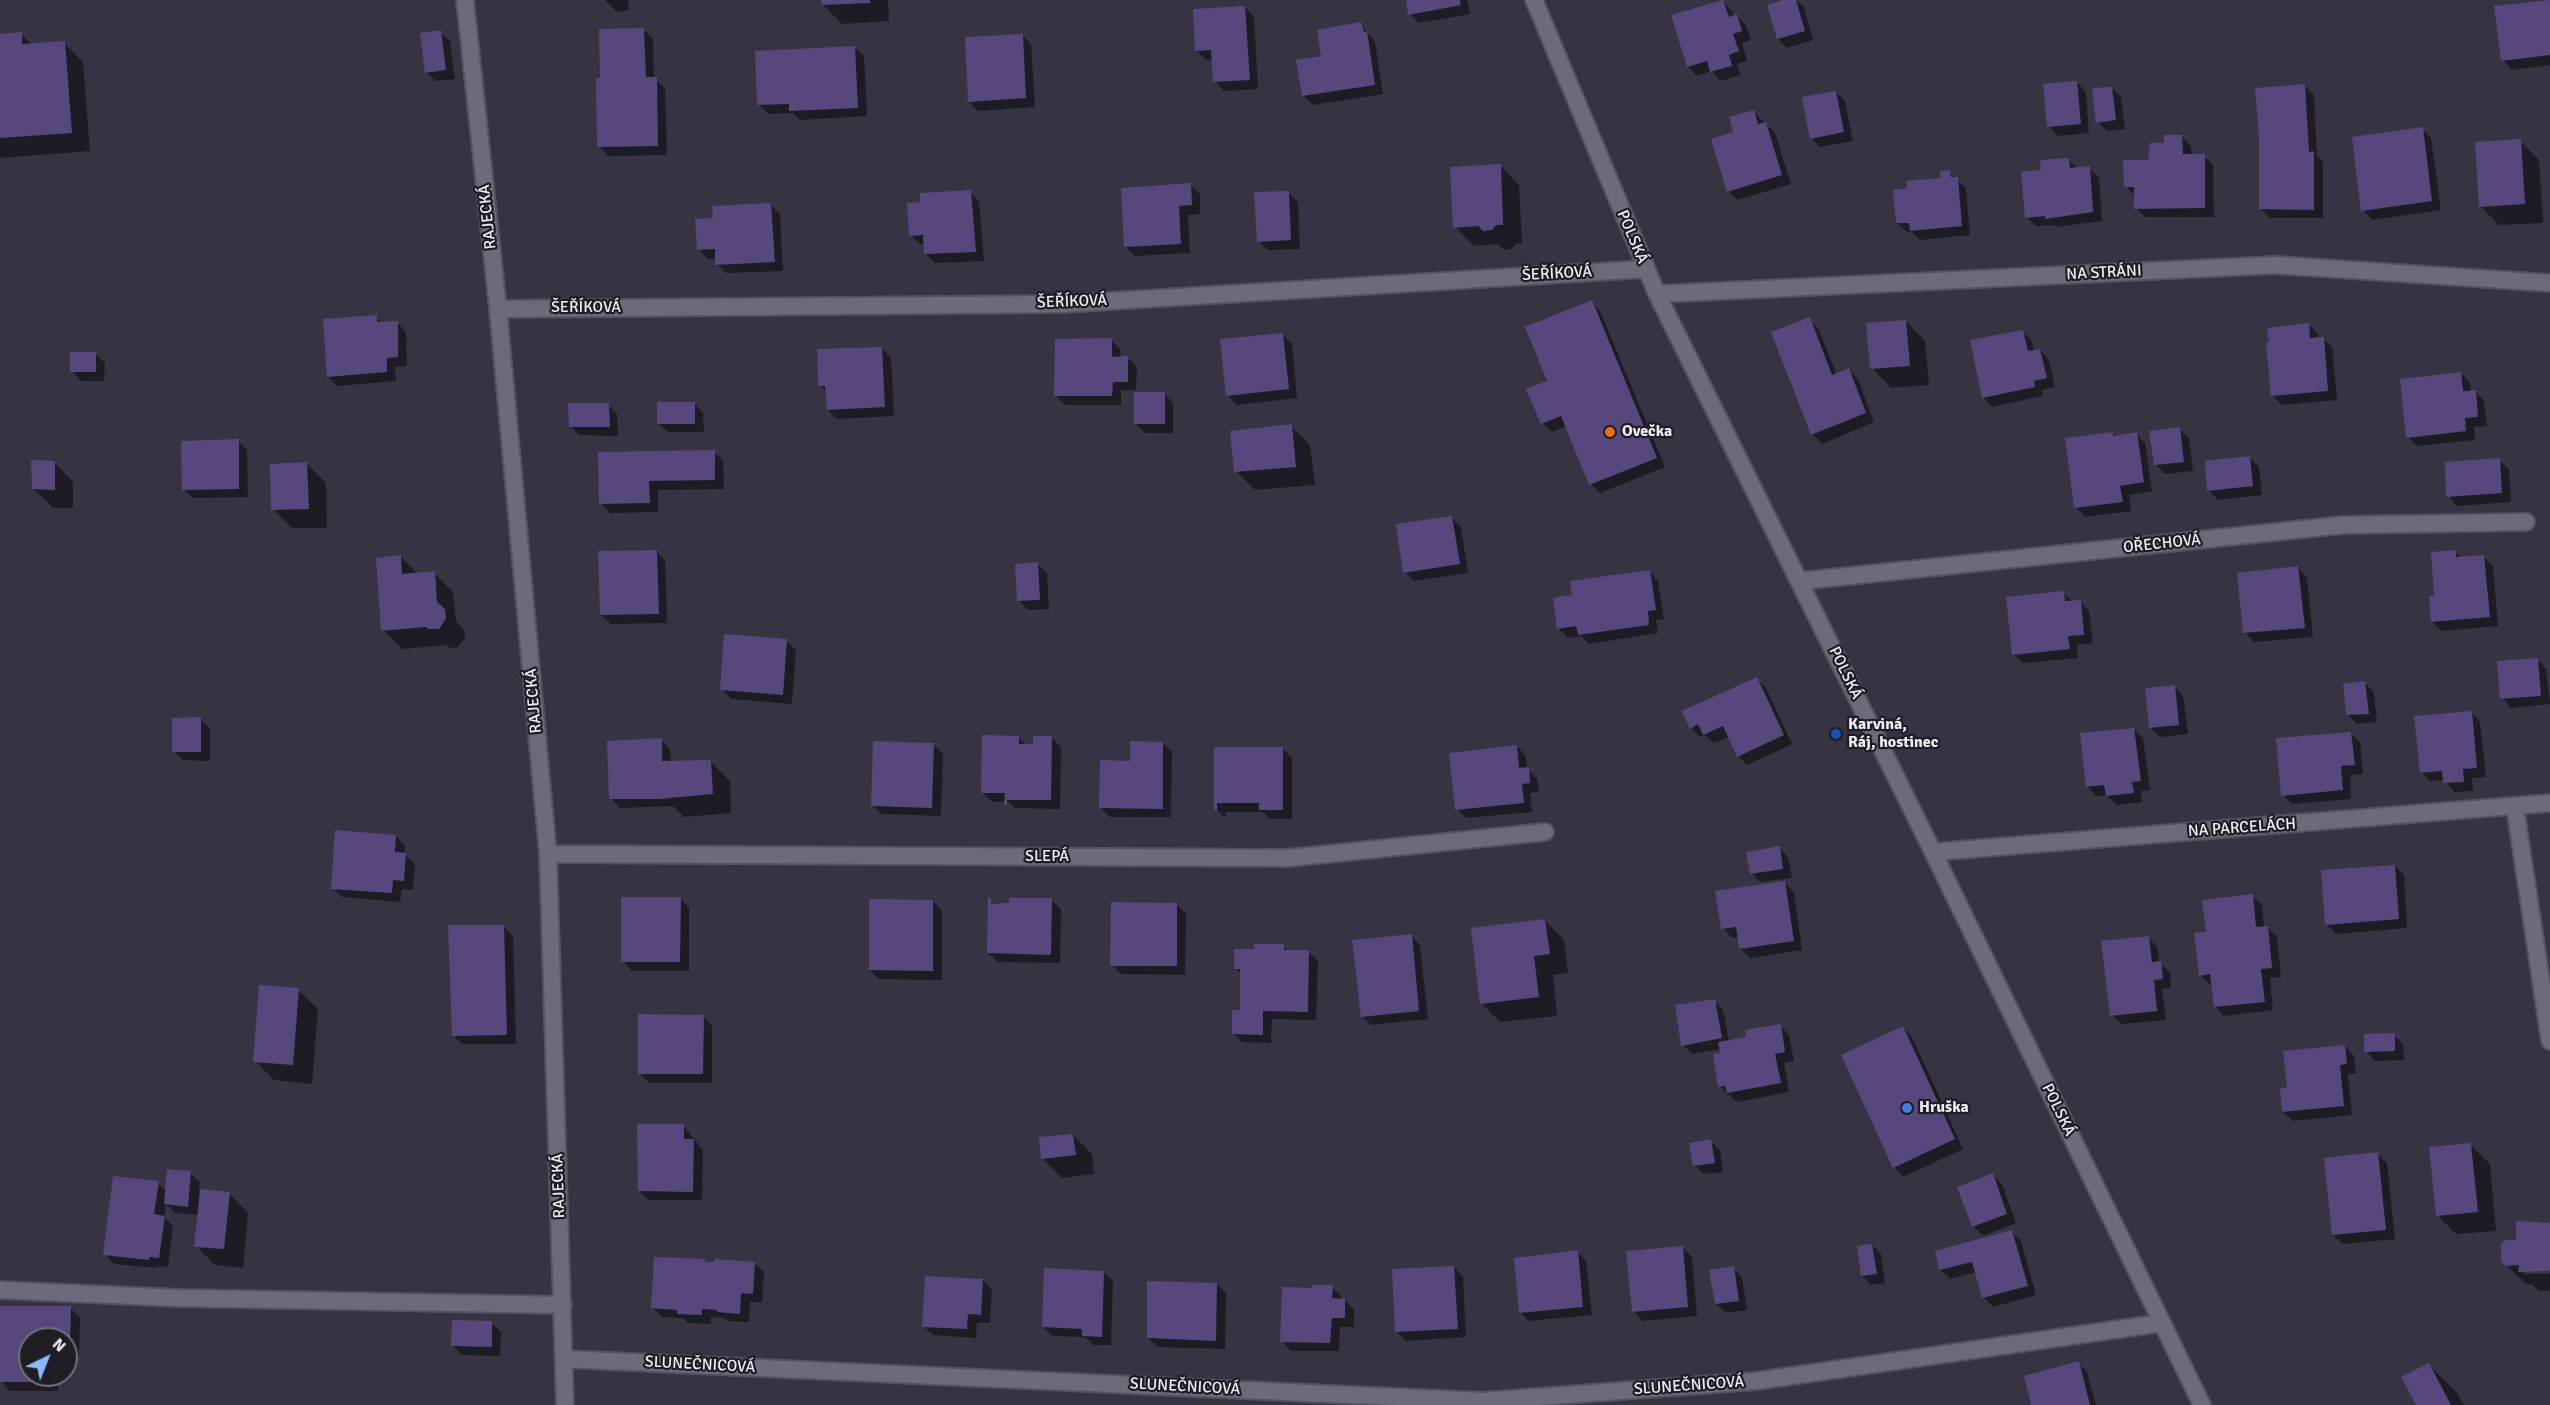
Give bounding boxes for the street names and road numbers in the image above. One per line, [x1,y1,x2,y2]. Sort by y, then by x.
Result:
street label: RAJECKÁ [475,184,501,250]
street label: POLSKÁ [1612,207,1652,267]
street label: NA STRÁNI [2066,261,2142,285]
street label: ŠEŘÍKOVÁ [1521,263,1593,285]
street label: ŠEŘÍKOVÁ [1037,291,1107,313]
street label: ŠEŘÍKOVÁ [551,298,621,318]
street label: OŘECHOVÁ [2122,530,2202,558]
street label: POLSKÁ [1824,644,1866,702]
street label: RAJECKÁ [522,668,546,734]
street label: NA PARCELÁCH [2187,815,2297,841]
street label: SLEPÁ [1025,847,1069,867]
street label: POLSKÁ [2037,1081,2079,1139]
street label: RAJECKÁ [548,1153,570,1219]
street label: SLUNEČNICOVÁ [644,1353,756,1377]
street label: SLUNEČNICOVÁ [1633,1373,1745,1399]
street label: SLUNEČNICOVÁ [1129,1375,1241,1399]

